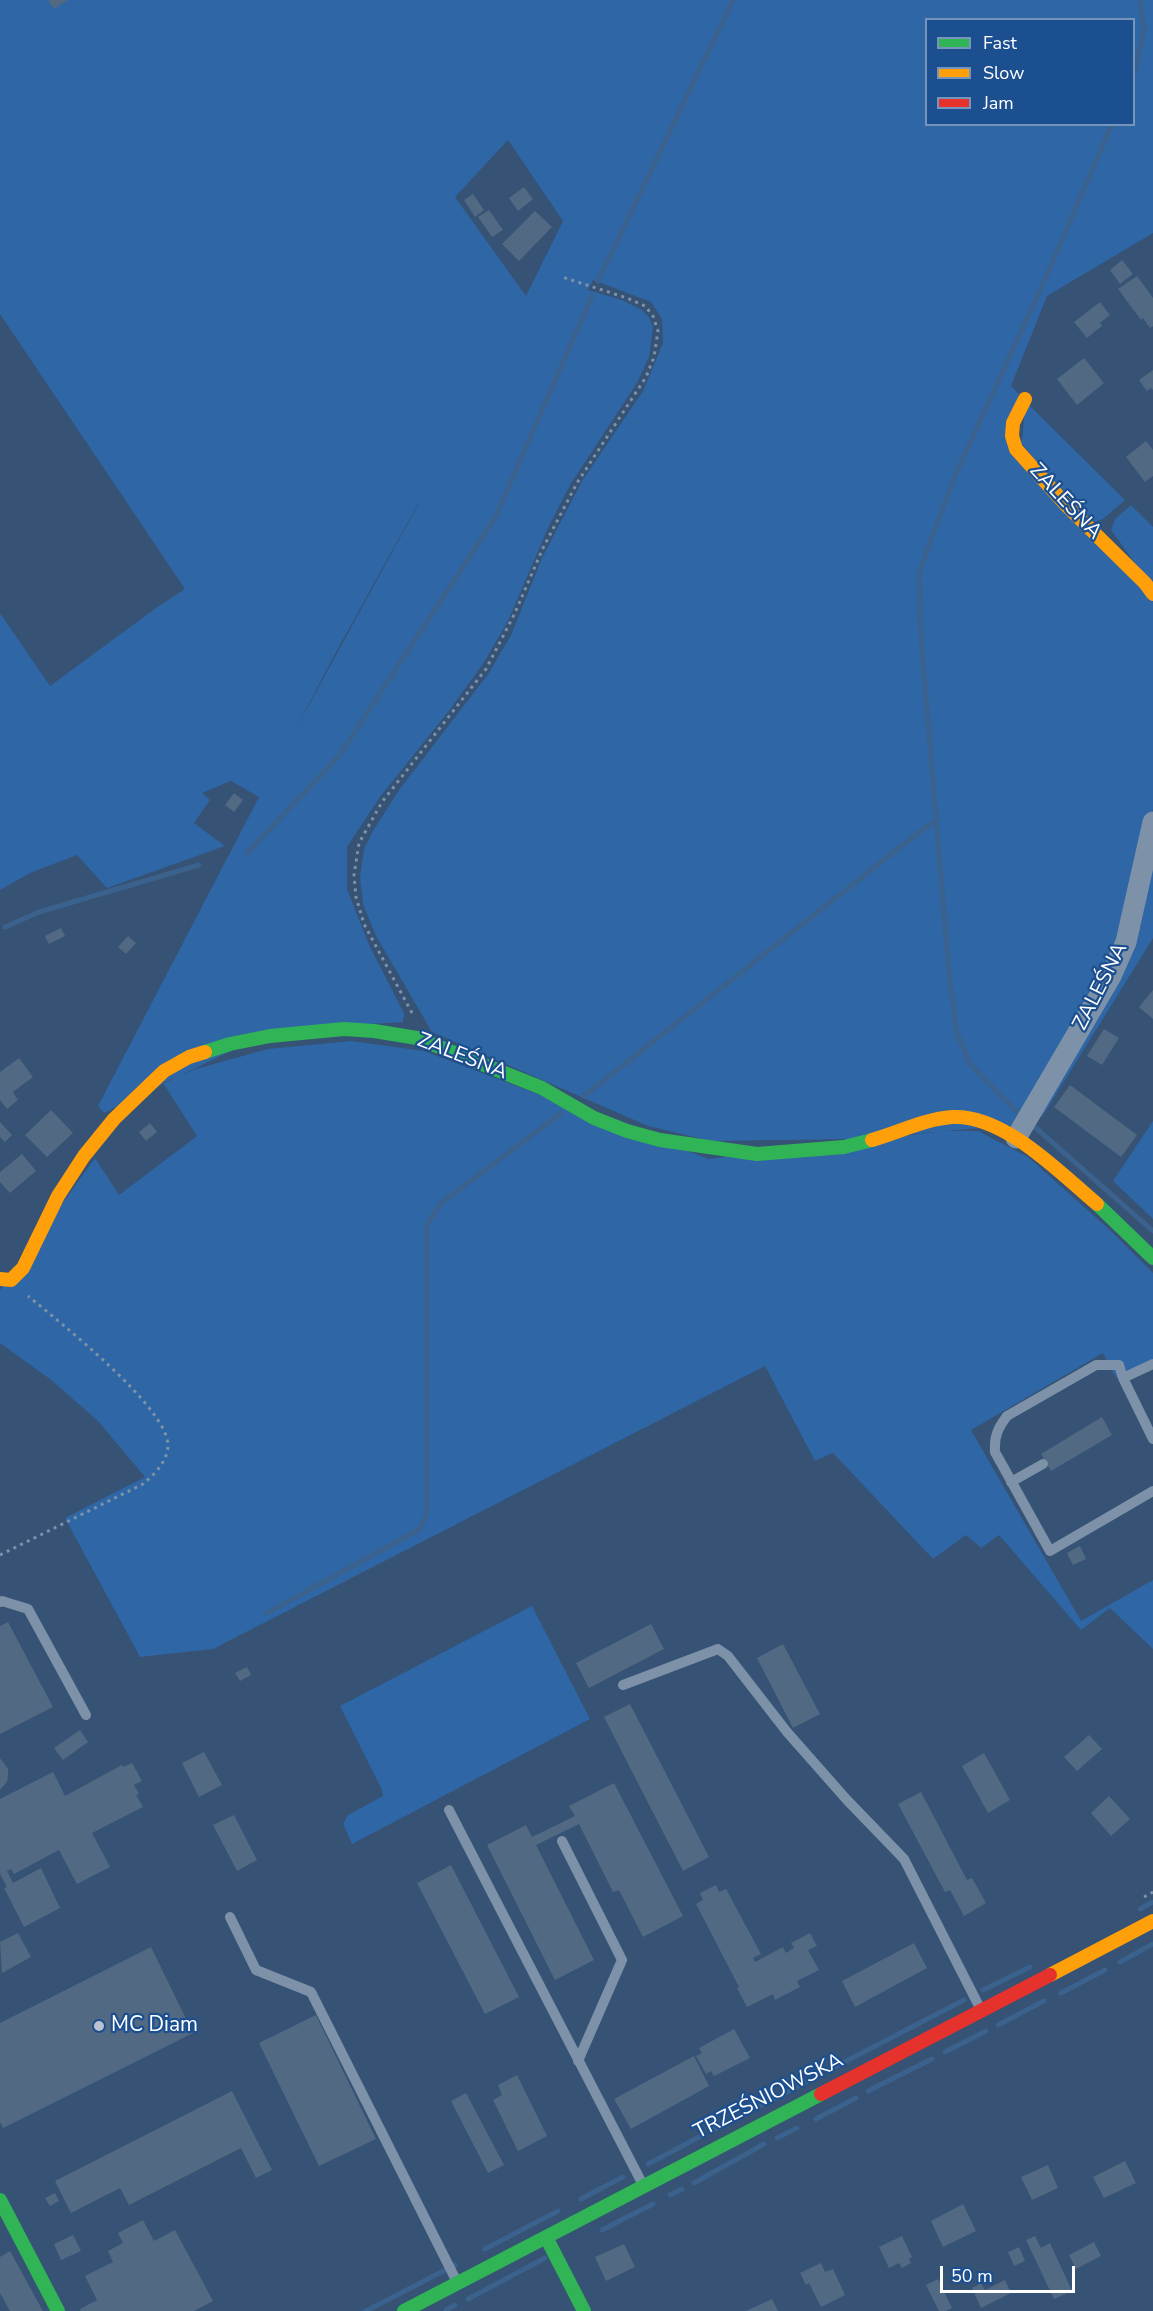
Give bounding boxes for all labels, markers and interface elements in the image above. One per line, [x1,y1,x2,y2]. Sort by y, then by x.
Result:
legend [925,18,1135,126]
text: Fast [983,31,1017,55]
text: Slow [983,61,1024,85]
text: Jam [983,91,1014,115]
street label: ZALEŚNA [1024,459,1106,545]
street label: ZALEŚNA [1068,939,1134,1035]
street label: ZALEŚNA [413,1028,511,1086]
place label: MC Diam [111,2013,198,2039]
marker: MC Diam [92,2019,106,2033]
street label: TRZEŚNIOWSKA [690,2048,848,2146]
scale bar [943,2254,1078,2292]
text: 50 m [951,2264,993,2288]

